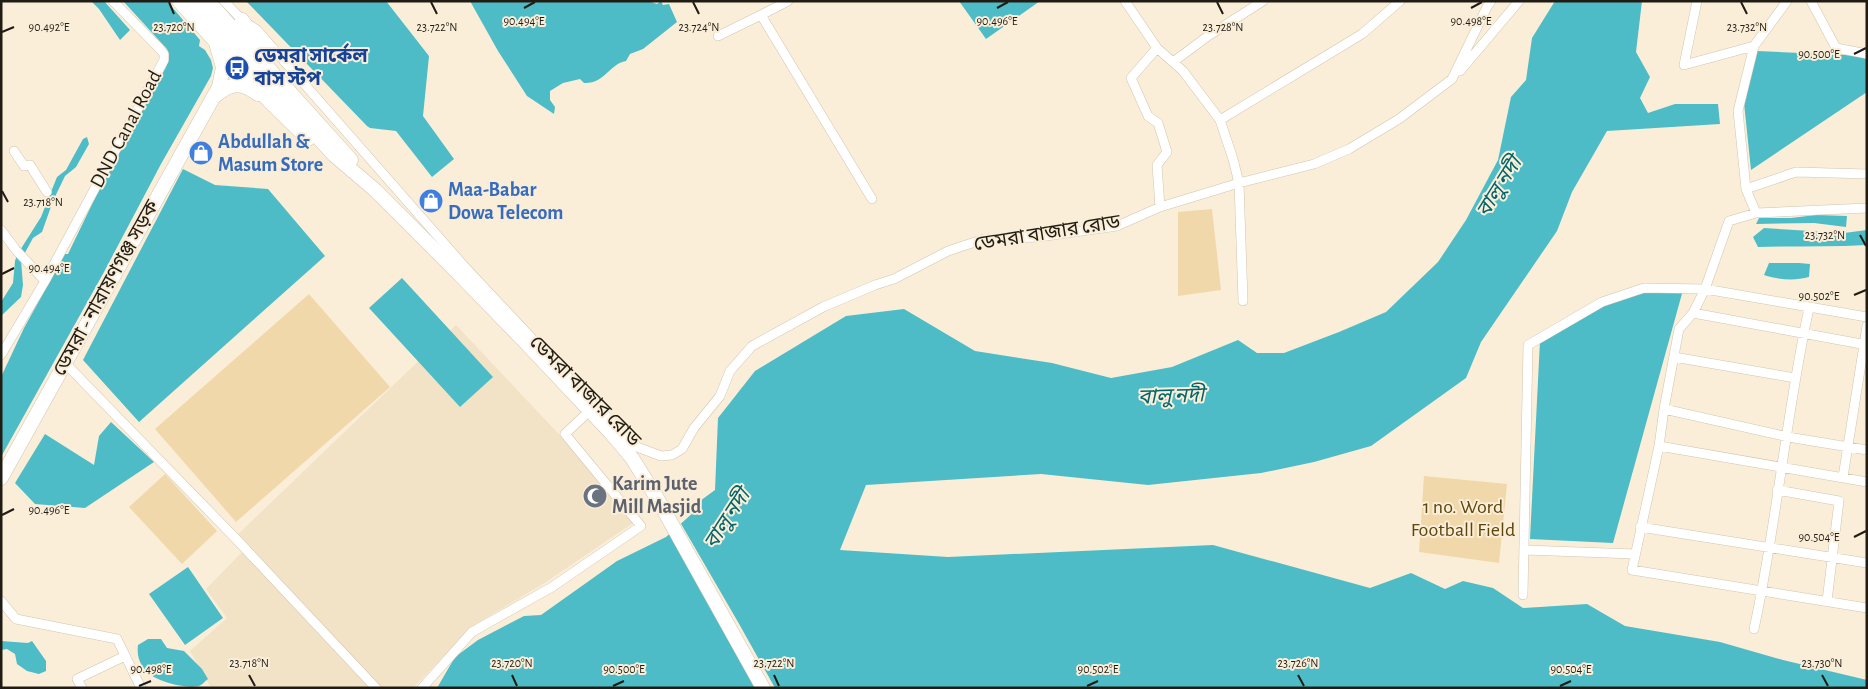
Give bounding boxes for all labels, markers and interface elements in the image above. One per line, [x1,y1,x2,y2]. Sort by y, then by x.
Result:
text: 90.494°E [503,15,545,27]
text: 90.496°E [976,15,1018,27]
text: 90.498°E [1450,15,1492,27]
text: 90.492°E [29,21,70,33]
text: 23.720°N [153,21,195,33]
text: 23.722°N [417,21,457,33]
text: 23.724°N [678,21,720,33]
text: 23.728°N [1202,21,1244,33]
text: 23.732°N [1727,21,1767,33]
place label: ডেমরা সার্কেল বাস স্টপ [253,43,368,89]
text: 90.500°E [1798,48,1840,60]
bus stop icon: ডেমরা সার্কেল বাস স্টপ [224,55,250,81]
street label: DND Canal Road [87,67,165,191]
place label: Abdullah & Masum Store [218,132,323,175]
shop icon: Abdullah & Masum Store [188,140,214,166]
water label: বালু নদী [1470,148,1529,221]
place label: Maa-Babar Dowa Telecom [448,180,563,223]
shop icon: Maa-Babar Dowa Telecom [418,188,444,214]
text: 23.718°N [23,196,63,208]
street label: ডেমরা - নারায়ণগঞ্জ সড়ক [49,196,163,379]
street label: ডেমরা বাজার রোড [972,211,1122,254]
text: 23.732°N [1805,229,1845,241]
text: 90.494°E [28,262,70,274]
text: 90.502°E [1799,290,1840,302]
street label: ডেমরা বাজার রোড [526,332,645,451]
water label: বালু নদী [1137,381,1209,409]
place label: Karim Jute Mill Masjid [612,474,702,517]
water label: বালু নদী [698,480,757,553]
mosque icon: Karim Jute Mill Masjid [582,483,608,509]
park label: 1 no. Word Football Field [1411,497,1515,540]
text: 90.496°E [28,504,70,516]
text: 90.504°E [1798,531,1840,543]
text: 23.718°N [229,657,269,669]
text: 23.720°N [491,657,533,669]
text: 23.722°N [754,657,794,669]
text: 23.726°N [1278,657,1318,669]
text: 23.730°N [1801,657,1843,669]
text: 90.498°E [130,663,172,675]
text: 90.500°E [603,663,645,675]
text: 90.502°E [1078,663,1119,675]
text: 90.504°E [1550,663,1592,675]

